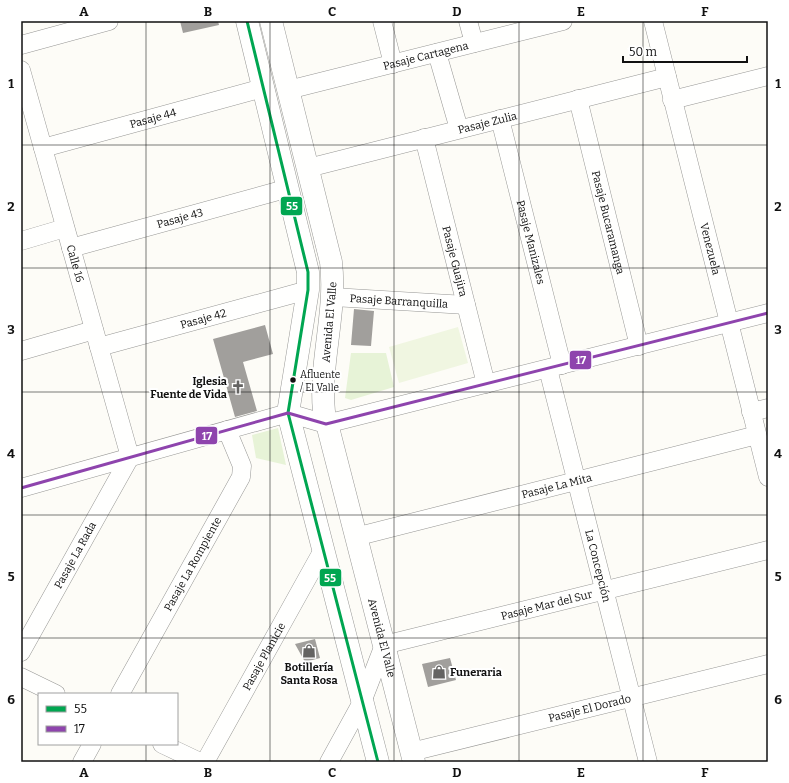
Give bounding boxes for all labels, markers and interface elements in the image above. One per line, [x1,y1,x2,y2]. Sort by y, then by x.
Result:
text: A [79,4,89,19]
text: B [204,4,212,19]
text: C [328,4,336,19]
text: D [452,4,462,19]
text: E [577,4,585,19]
text: F [701,4,709,19]
scale bar [623,38,747,64]
street label: Pasaje Cartagena [382,39,470,73]
text: 50 m [629,45,658,59]
text: 1 [8,76,14,91]
text: 1 [775,76,781,91]
street label: Pasaje 44 [128,106,178,131]
street label: Pasaje Zulia [457,109,518,137]
street label: Pasaje Bucaramanga [589,169,627,276]
line badge: 55 [280,196,303,216]
text: 2 [7,199,15,214]
street label: Pasaje Manizales [514,199,547,286]
text: 2 [774,199,782,214]
text: 55 [286,200,298,213]
street label: Pasaje 43 [155,206,205,231]
street label: Venezuela [697,222,723,276]
street label: Pasaje Guajira [439,225,470,298]
street label: Calle 16 [64,243,86,284]
street label: Avenida El Valle [319,281,340,363]
street label: Pasaje Barranquilla [349,292,448,311]
street label: Pasaje 42 [179,307,228,332]
text: 3 [7,322,15,337]
text: 3 [774,322,782,337]
line badge: 17 [569,350,592,370]
text: 17 [576,354,586,367]
place label: Afluente / El Valle [300,369,340,394]
place label: Iglesia Fuente de Vida [150,375,228,401]
marker: Afluente / El Valle [288,375,298,385]
church icon: Iglesia Fuente de Vida [230,379,246,395]
line badge: 17 [195,426,218,445]
text: 17 [202,430,212,443]
text: 4 [7,446,15,461]
text: 4 [774,446,782,461]
street label: Pasaje La Mita [520,471,593,501]
street label: Pasaje La Rompiente [162,515,224,613]
street label: Pasaje La Rada [52,520,99,591]
street label: La Concepción [582,528,613,604]
line badge: 55 [319,568,342,587]
text: 5 [7,569,15,584]
text: 5 [774,569,782,584]
text: 55 [324,572,336,585]
street label: Pasaje Mar del Sur [500,588,594,623]
street label: Avenida El Valle [365,597,398,679]
street label: Pasaje Planicie [240,620,288,693]
shop icon: Botillería Santa Rosa [301,643,317,659]
place label: Botillería Santa Rosa [280,661,338,687]
shop icon: Funeraria [431,664,447,680]
place label: Funeraria [450,666,503,679]
text: 6 [7,692,15,707]
street label: Pasaje El Dorado [547,692,632,725]
text: 6 [774,692,782,707]
legend [38,693,178,745]
text: 55 [74,702,87,716]
text: 17 [74,722,85,736]
text: A [79,765,89,780]
text: B [204,765,212,780]
text: C [328,765,336,780]
text: D [452,765,462,780]
text: E [577,765,585,780]
text: F [701,765,709,780]

